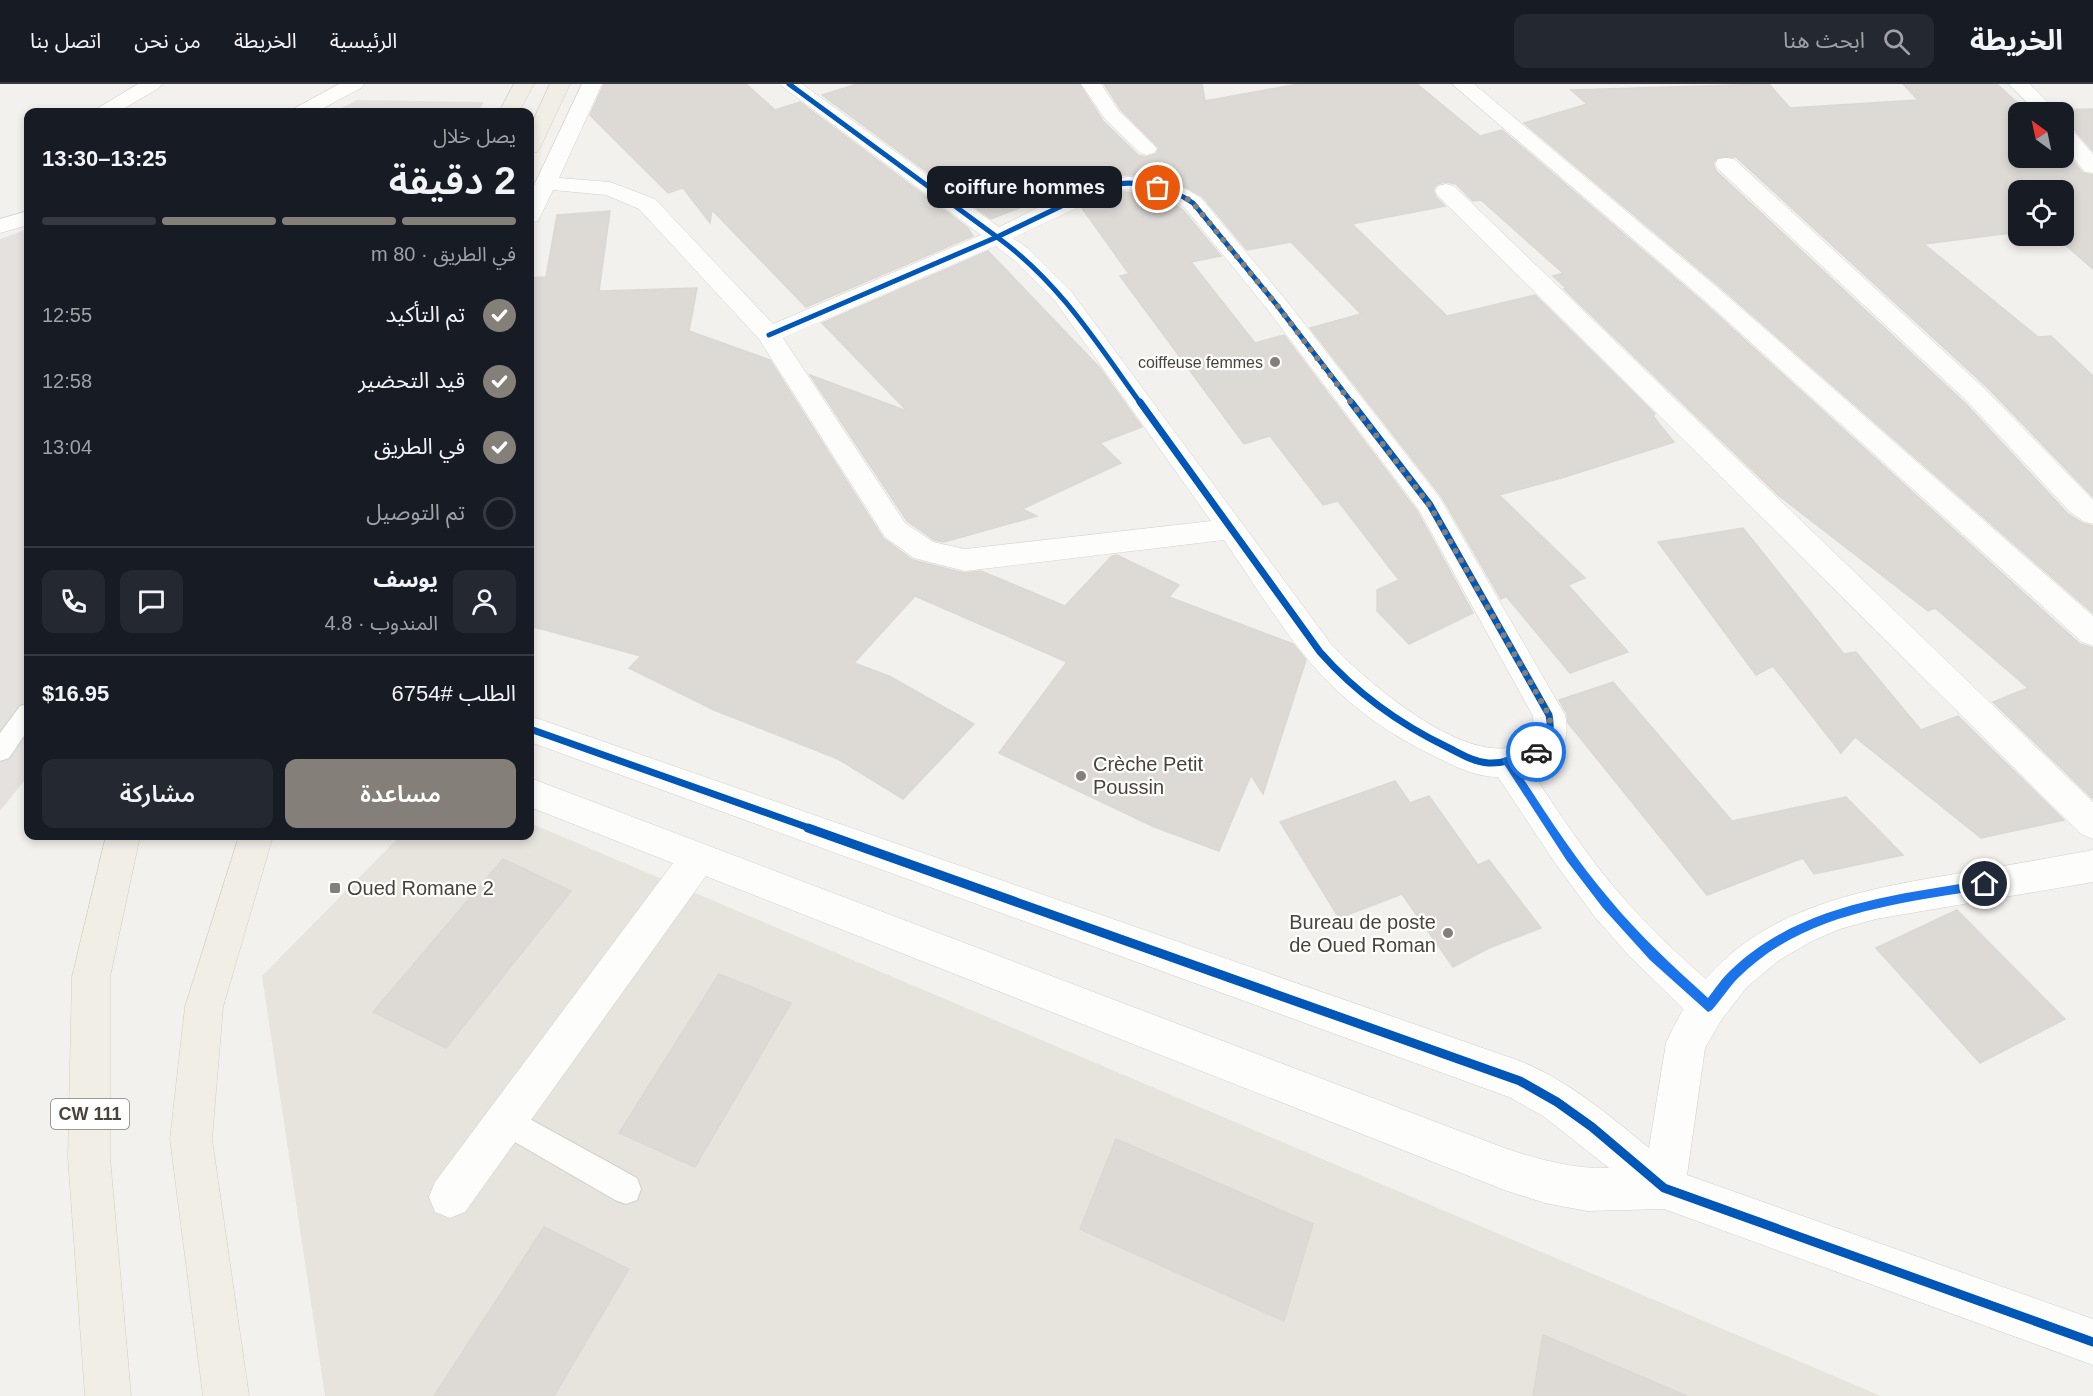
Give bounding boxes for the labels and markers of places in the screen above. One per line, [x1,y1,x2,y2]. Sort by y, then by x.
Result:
pin [1132,162,1183,213]
callout: coiffure hommes [927,167,1122,209]
place label: coiffeuse femmes [1138,354,1263,371]
marker: coiffeuse femmes [1268,355,1282,369]
place label: Crèche Petit Poussin [1093,753,1203,798]
marker: Crèche Petit Poussin [1074,769,1088,783]
pin [1959,858,2010,909]
place label: Oued Romane 2 [347,877,494,899]
marker: Oued Romane 2 [328,881,342,895]
place label: Bureau de poste de Oued Roman [1289,911,1436,956]
marker: Bureau de poste de Oued Roman [1441,926,1455,940]

